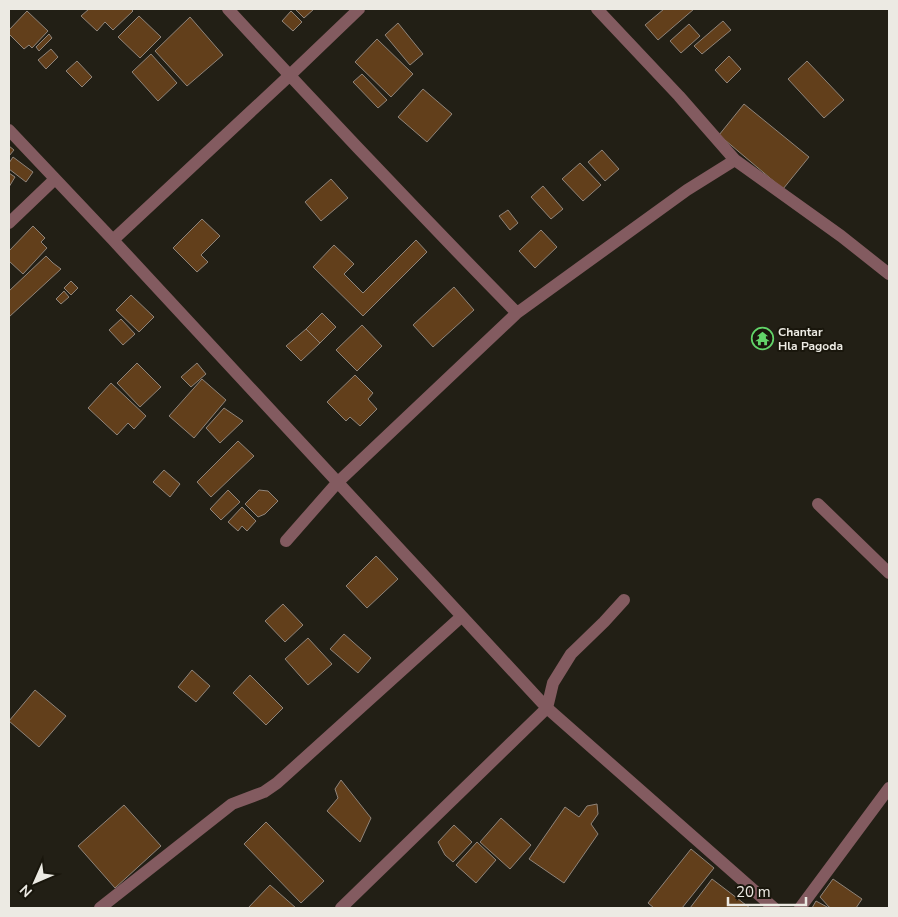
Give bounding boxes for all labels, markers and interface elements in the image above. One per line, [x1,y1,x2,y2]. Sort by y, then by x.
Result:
place label: Chantar Hla Pagoda [778,324,843,354]
temple icon: Chantar Hla Pagoda [750,327,774,351]
north arrow [10,857,60,907]
scale bar [728,874,806,906]
text: N [16,880,37,901]
text: 20 m [736,882,771,902]

